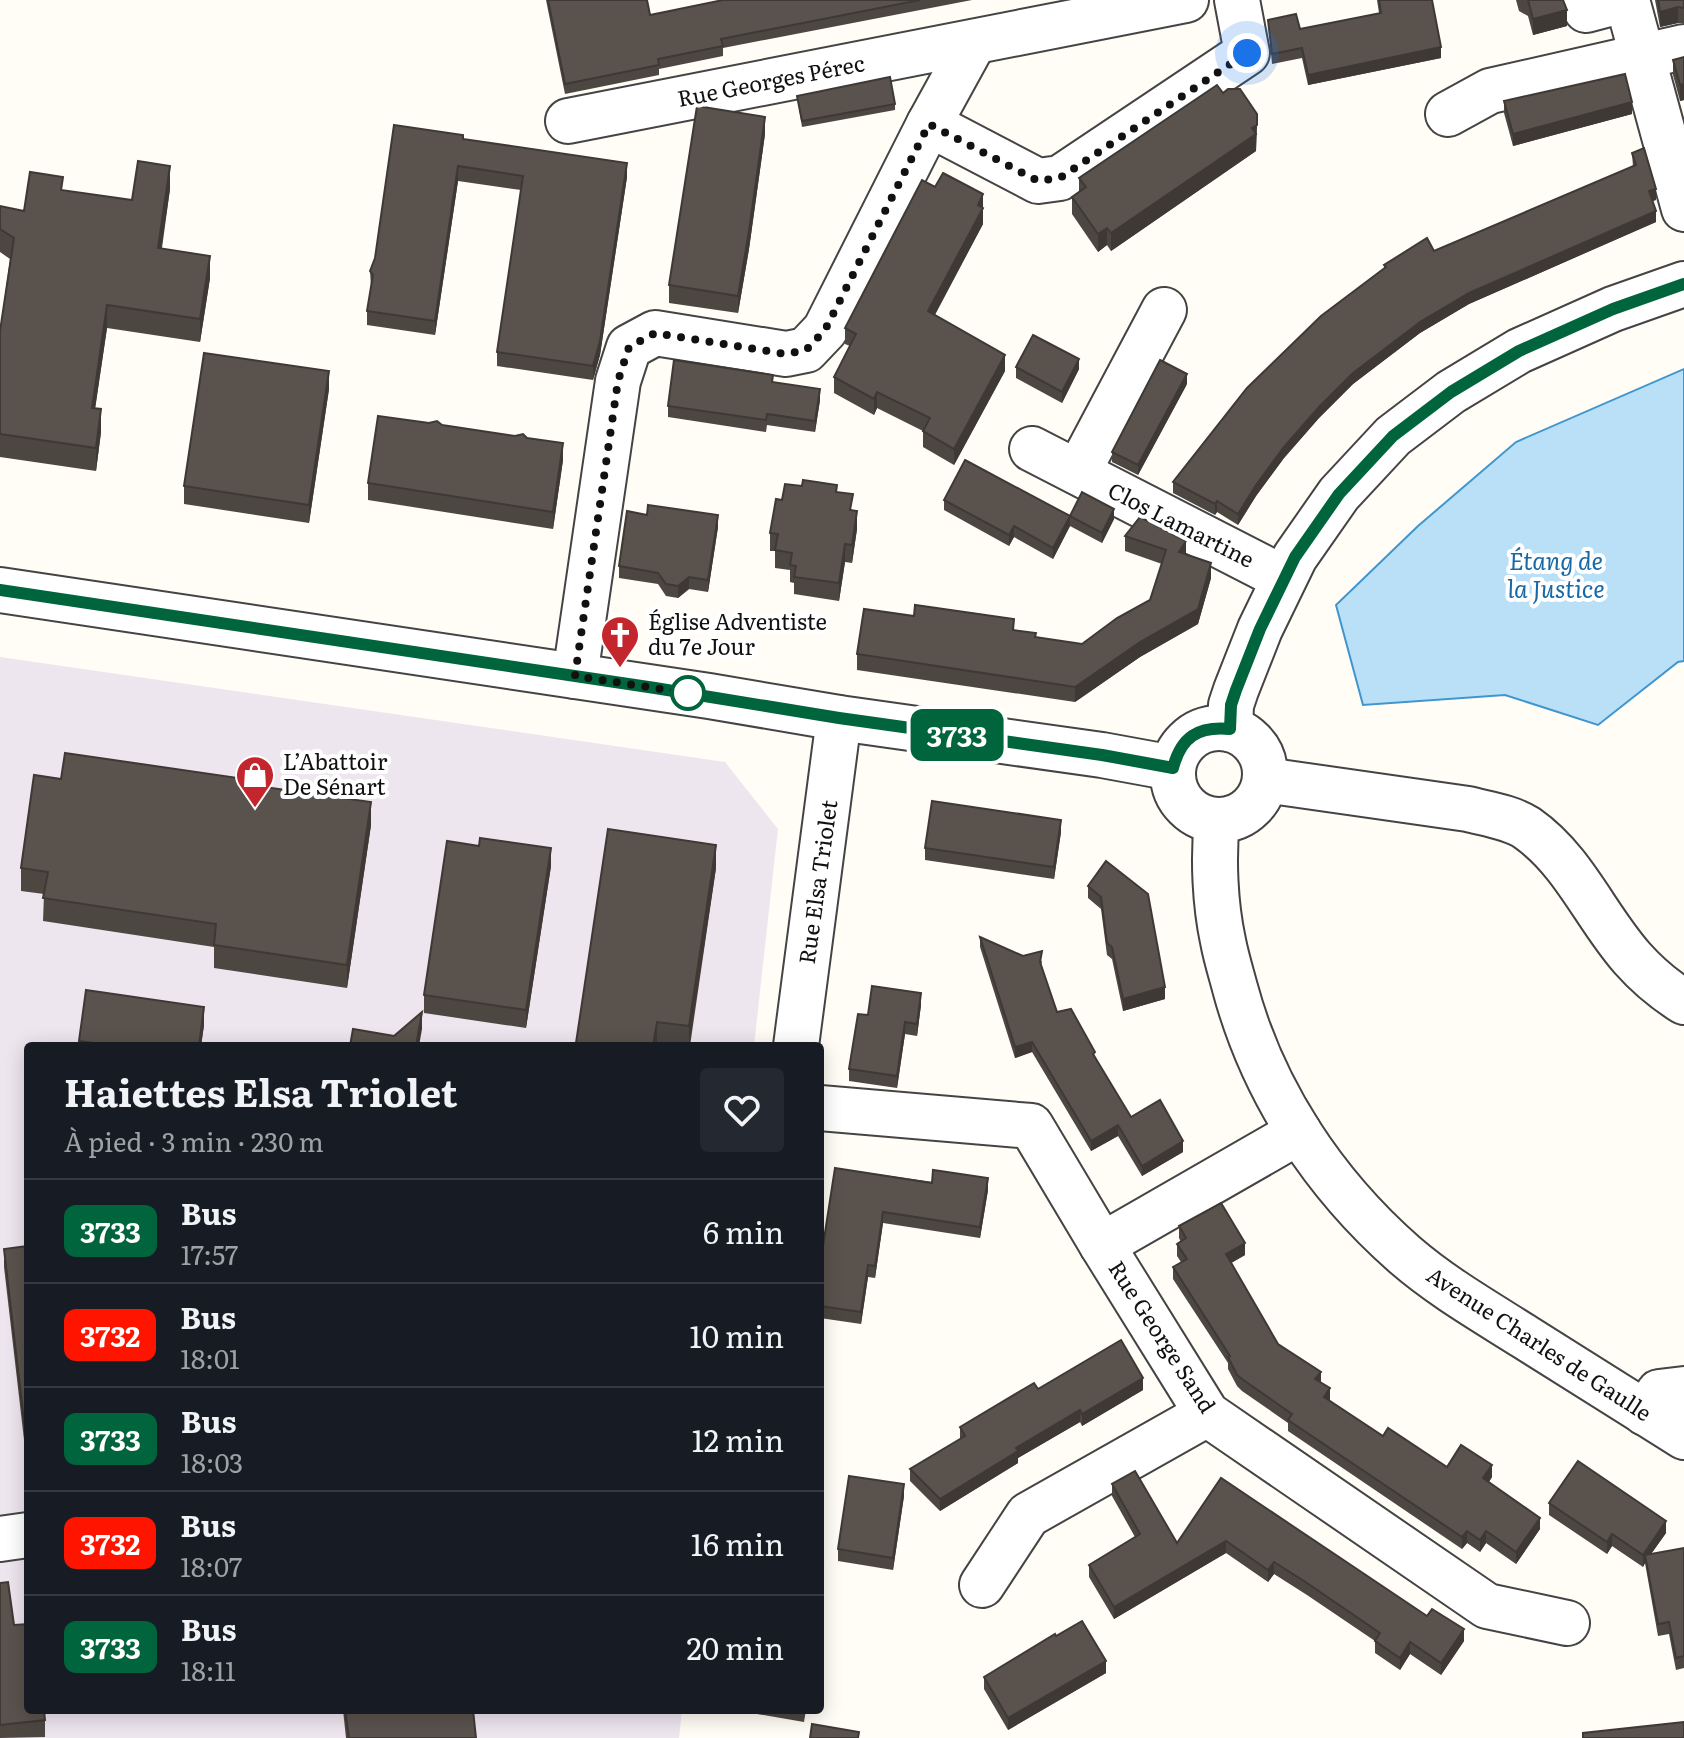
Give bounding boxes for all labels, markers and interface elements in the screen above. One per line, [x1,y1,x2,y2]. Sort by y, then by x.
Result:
your location [1227,33,1267,73]
street label: Rue Georges Pérec [674,45,867,114]
street label: Clos Lamartine [1103,473,1261,575]
water label: Étang de la Justice [1507,542,1605,605]
place label: Église Adventiste du 7e Jour [648,604,827,662]
church icon: Église Adventiste du 7e Jour [599,614,641,669]
unlabelled marker [671,676,705,710]
line badge: 3733 [901,709,1013,761]
text: 3733 [927,714,987,756]
place label: L’Abattoir De Sénart [283,744,388,802]
shop icon: L’Abattoir De Sénart [234,754,276,809]
street label: Rue Elsa Triolet [789,798,844,966]
text: Haiettes Elsa Triolet [64,1062,457,1119]
button: heart [700,1068,784,1152]
text: À pied · 3 min · 230 m [64,1121,324,1160]
text: Bus [181,1190,237,1234]
text: 6 min [703,1209,784,1253]
text: 3733 [80,1210,141,1252]
text: 17:57 [181,1234,238,1273]
street label: Rue George Sand [1102,1253,1225,1419]
street label: Avenue Charles de Gaulle [1421,1257,1659,1428]
text: Bus [180,1294,236,1338]
text: 10 min [690,1313,784,1357]
text: 3732 [80,1314,140,1356]
text: 18:01 [180,1338,240,1377]
text: Bus [181,1398,237,1442]
text: 12 min [692,1417,784,1461]
text: 3733 [80,1418,141,1460]
text: 18:03 [181,1442,243,1481]
text: Bus [180,1502,236,1546]
text: 16 min [691,1521,784,1565]
text: 3732 [80,1522,140,1564]
text: 18:07 [180,1546,242,1585]
text: Bus [181,1606,237,1650]
text: 20 min [687,1625,784,1669]
text: 3733 [80,1626,141,1668]
text: 18:11 [181,1650,236,1689]

